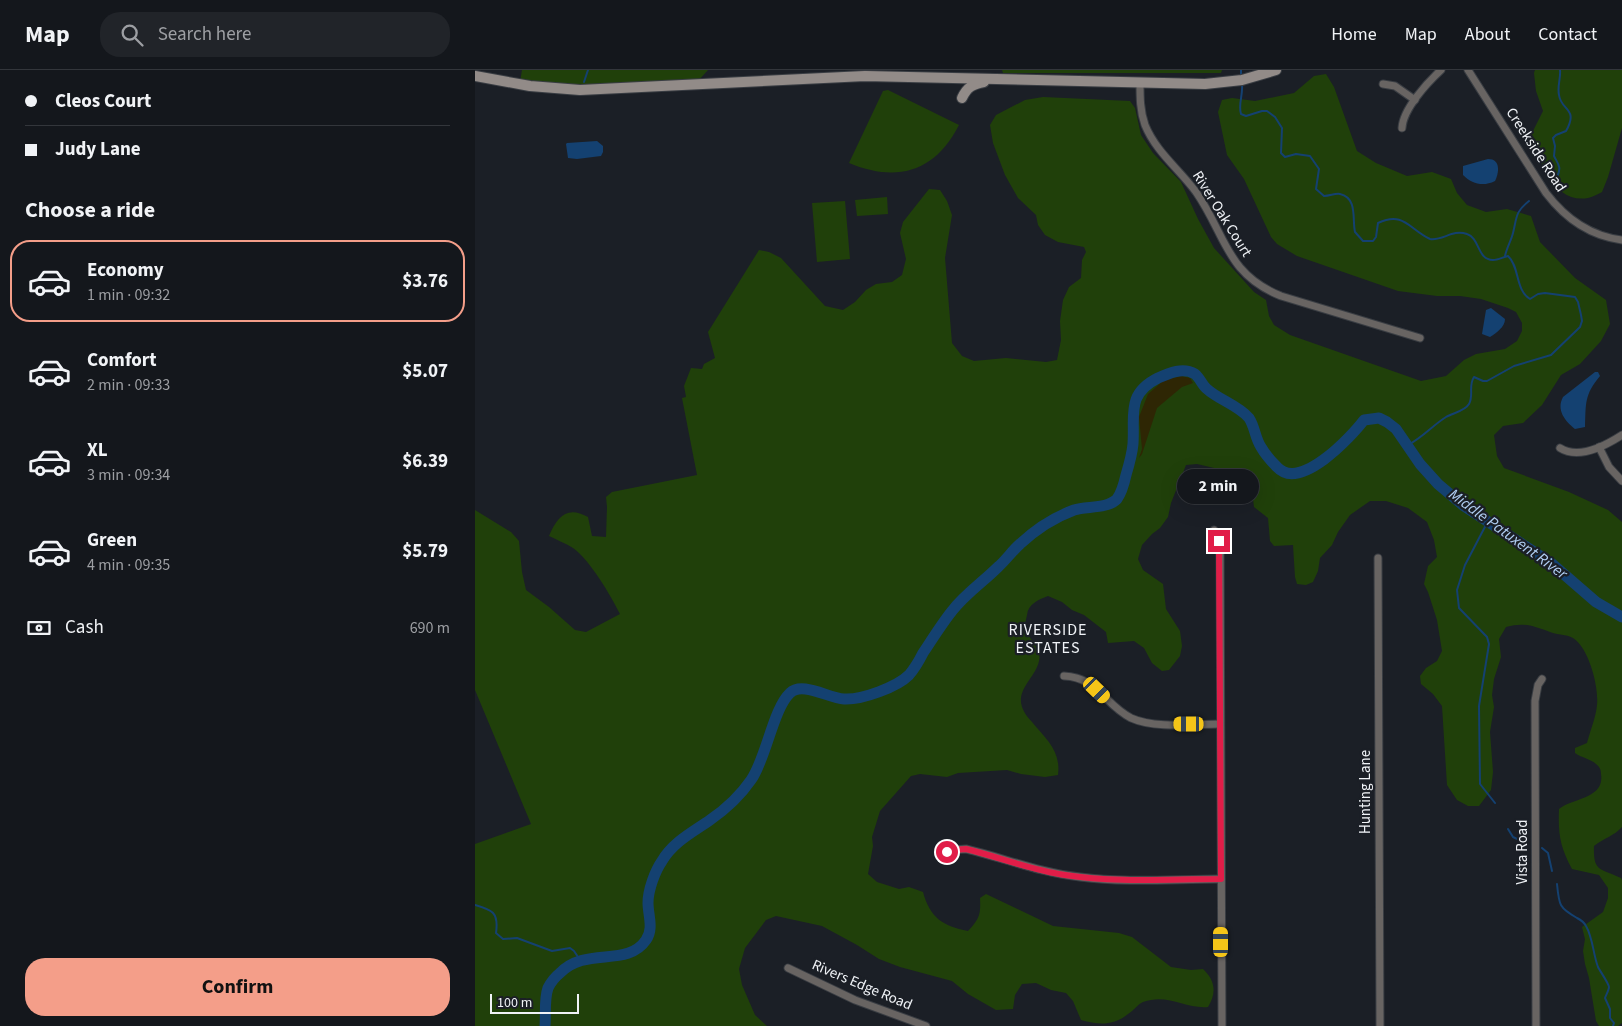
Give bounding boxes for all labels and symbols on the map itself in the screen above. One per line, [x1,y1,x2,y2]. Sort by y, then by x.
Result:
street label: Creekside Road [1501,104,1571,196]
street label: River Oak Court [1187,167,1257,261]
callout: 2 min [1178,468,1260,504]
water label: Middle Patuxent River [1444,484,1573,585]
route end [1208,530,1230,552]
district label: RIVERSIDE ESTATES [1009,619,1087,659]
car [1081,674,1113,706]
car [1174,717,1204,732]
street label: Hunting Lane [1355,750,1376,834]
street label: Vista Road [1512,820,1533,884]
route start [936,841,958,863]
car [1213,927,1228,957]
street label: Rivers Edge Road [809,954,915,1016]
scale bar [490,991,579,1014]

